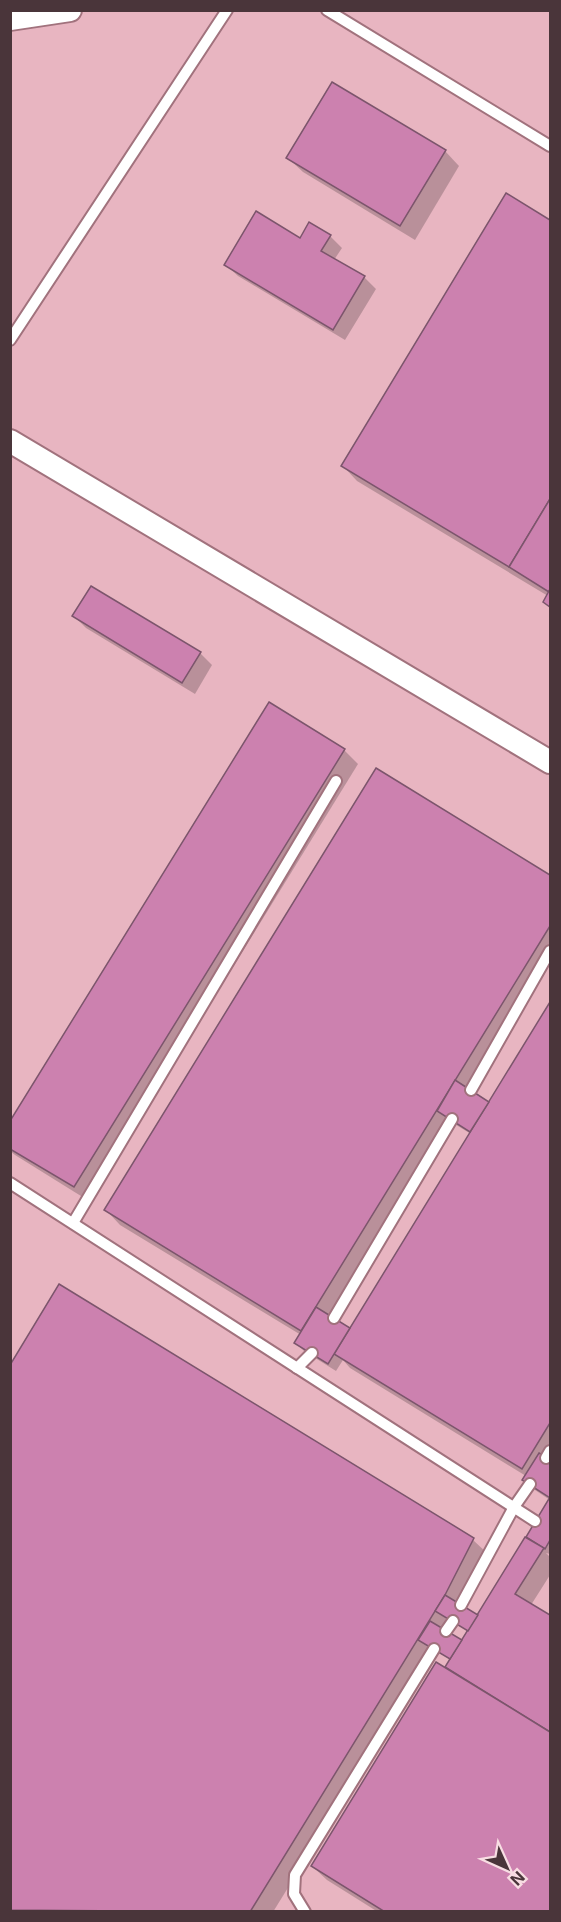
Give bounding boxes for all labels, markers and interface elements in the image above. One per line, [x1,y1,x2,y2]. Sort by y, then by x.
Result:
north arrow [477,1838,537,1898]
text: N [506,1867,529,1890]

